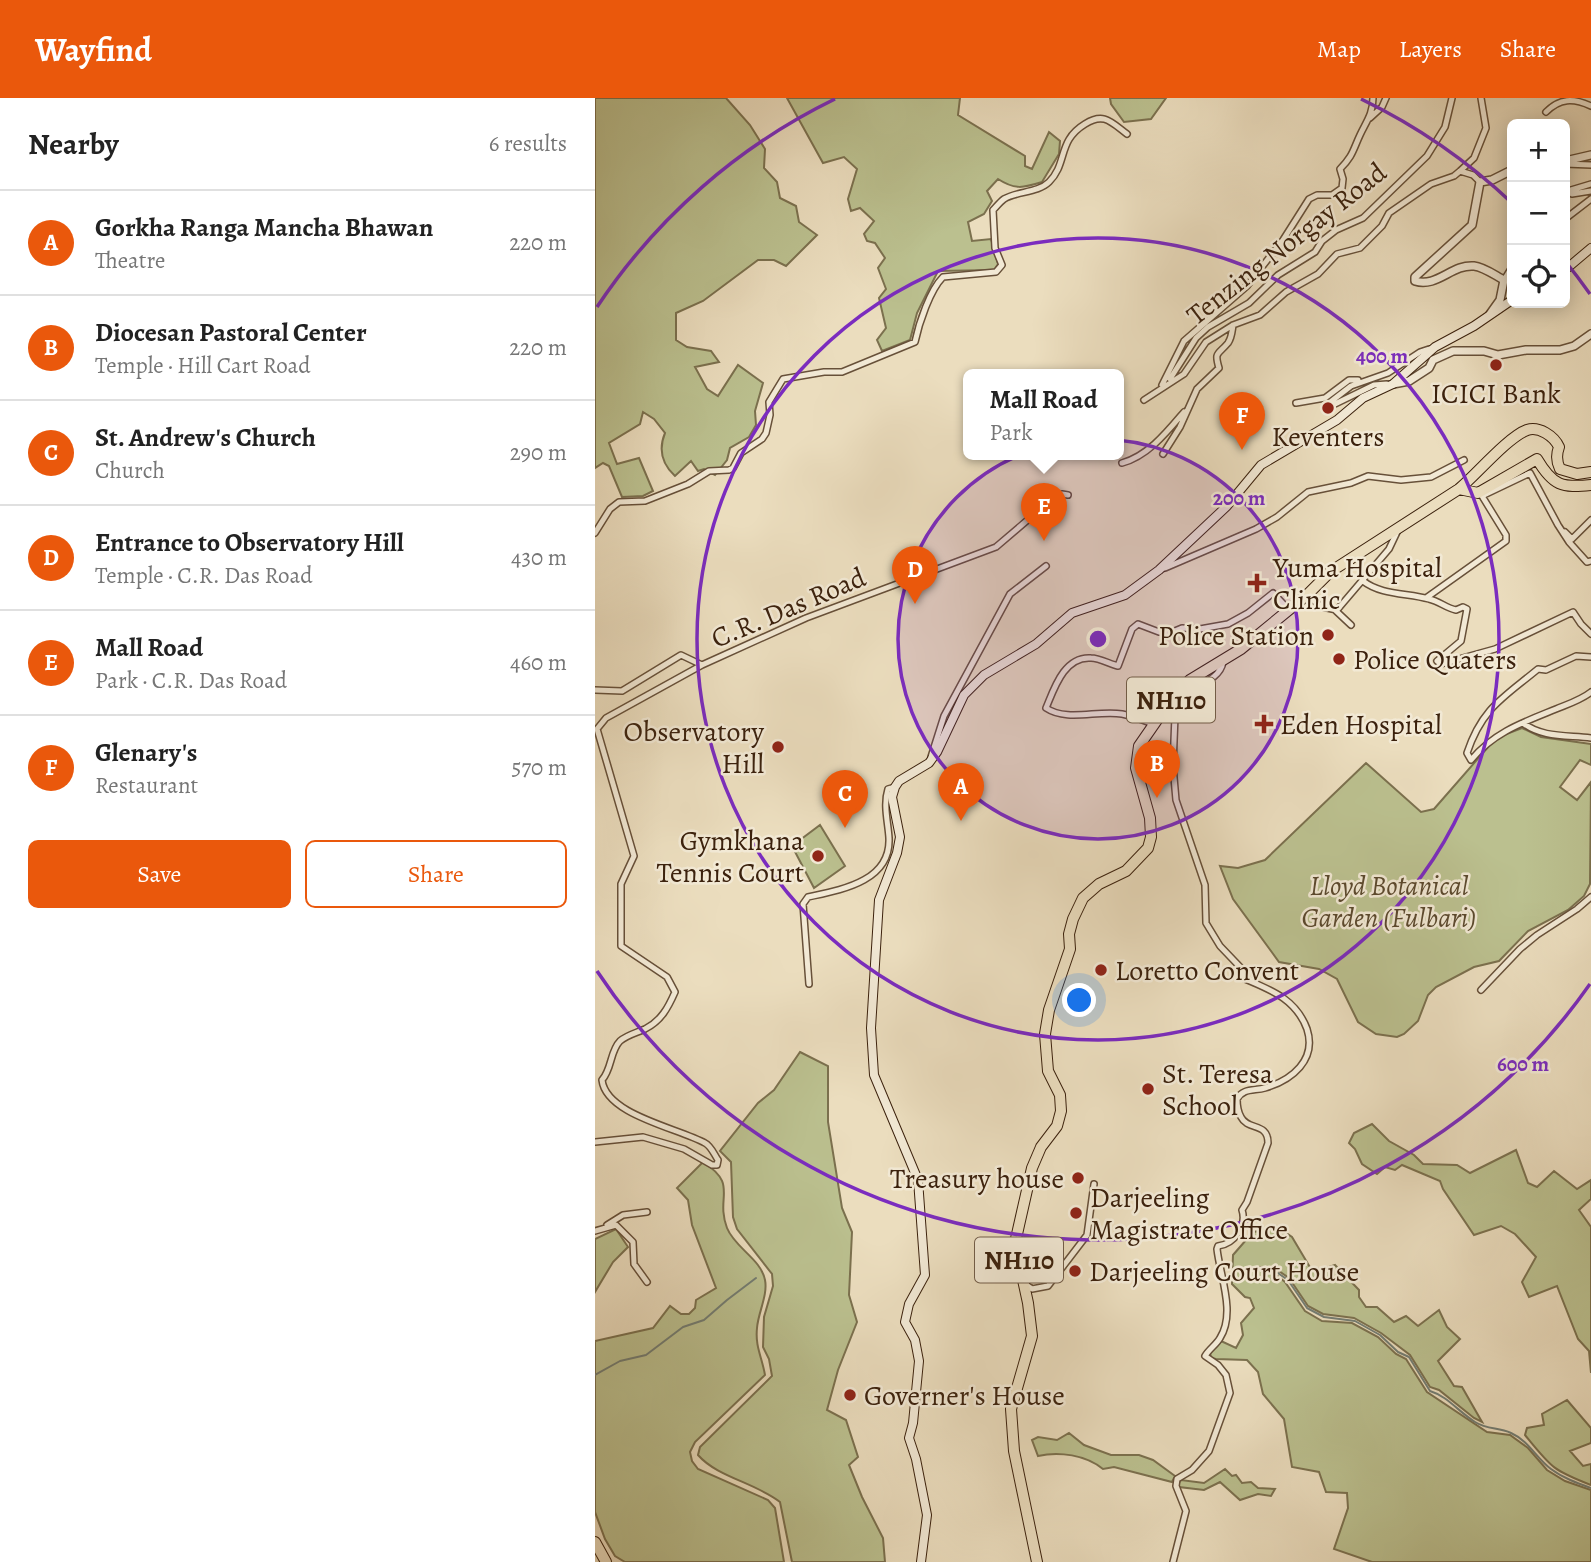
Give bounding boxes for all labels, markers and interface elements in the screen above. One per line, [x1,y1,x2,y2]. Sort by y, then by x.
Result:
text: Wayfind [35,27,152,72]
text: Map [1317,33,1361,65]
text: Layers [1399,33,1462,65]
text: Share [1500,33,1556,65]
map controls [1507,119,1570,308]
button: + [1507,119,1570,182]
text: Nearby [28,124,119,164]
text: 6 results [489,128,567,159]
street label: Tenzing Norgay Road [1179,153,1395,334]
button: − [1507,182,1570,245]
text: Gorkha Ranga Mancha Bhawan [95,210,433,245]
text: A [44,227,58,258]
text: 220 m [509,227,567,258]
text: Theatre [95,245,165,276]
button: locate [1507,245,1570,308]
text: Diocesan Pastoral Center [95,315,367,350]
text: B [44,332,58,363]
text: 220 m [509,332,567,363]
text: 400 m [1356,342,1409,370]
text: Temple · Hill Cart Road [95,350,311,381]
marker: ICICI Bank [1488,357,1504,373]
popup [963,369,1124,460]
place label: ICICI Bank [1431,375,1561,413]
text: Mall Road [989,382,1098,417]
pin: F [1219,392,1265,450]
marker: Keventers [1320,400,1336,416]
text: Park [989,417,1033,448]
place label: Keventers [1272,418,1384,456]
text: St. Andrew's Church [95,420,316,455]
text: C [44,437,58,468]
text: 290 m [510,437,567,468]
text: Church [95,455,165,486]
pin: E [1021,483,1067,541]
text: 200 m [1213,484,1266,512]
text: Entrance to Observatory Hill [95,525,404,560]
text: D [43,542,59,573]
text: 430 m [511,542,567,573]
pin: D [892,546,938,604]
place label: Yuma Hospital Clinic [1272,549,1442,619]
street label: C.R. Das Road [705,558,872,658]
text: Temple · C.R. Das Road [95,560,313,591]
marker: Yuma Hospital Clinic [1247,573,1267,593]
place label: Police Station [1158,617,1314,655]
centre of rings [1086,627,1110,651]
marker: Police Station [1320,627,1336,643]
text: Mall Road [95,630,203,665]
place label: Police Quaters [1353,641,1517,679]
text: E [44,647,58,678]
text: 460 m [510,647,567,678]
marker: Police Quaters [1331,651,1347,667]
text: Park · C.R. Das Road [95,665,287,696]
road number: NH110 [1127,678,1215,722]
place label: Eden Hospital [1280,706,1442,744]
place label: Observatory Hill [624,713,765,783]
marker: Eden Hospital [1254,714,1274,734]
text: Glenary's [95,735,197,770]
marker: Observatory Hill [770,739,786,755]
pin: B [1134,740,1180,798]
text: F [45,752,57,783]
text: 570 m [512,752,567,783]
pin: A [938,763,984,821]
text: Restaurant [95,770,198,801]
pin: C [822,770,868,828]
place label: Gymkhana Tennis Court [656,822,804,892]
button: Save [28,840,291,908]
button: Share [305,840,567,908]
marker: Gymkhana Tennis Court [810,848,826,864]
park label: Lloyd Botanical Garden (Fulbari) [1301,867,1477,937]
place label: Loretto Convent [1115,952,1299,990]
marker: Loretto Convent [1093,962,1109,978]
your location [1062,983,1096,1017]
text: 600 m [1497,1050,1549,1078]
place label: St. Teresa School [1162,1055,1273,1125]
marker: St. Teresa School [1140,1081,1156,1097]
place label: Treasury house [890,1160,1064,1198]
marker: Treasury house [1070,1170,1086,1186]
place label: Darjeeling Magistrate Office [1090,1179,1288,1249]
marker: Darjeeling Magistrate Office [1068,1205,1084,1221]
road number: NH110 [975,1238,1063,1282]
place label: Darjeeling Court House [1089,1253,1359,1291]
marker: Darjeeling Court House [1067,1263,1083,1279]
place label: Governer's House [864,1377,1065,1415]
marker: Governer's House [842,1387,858,1403]

